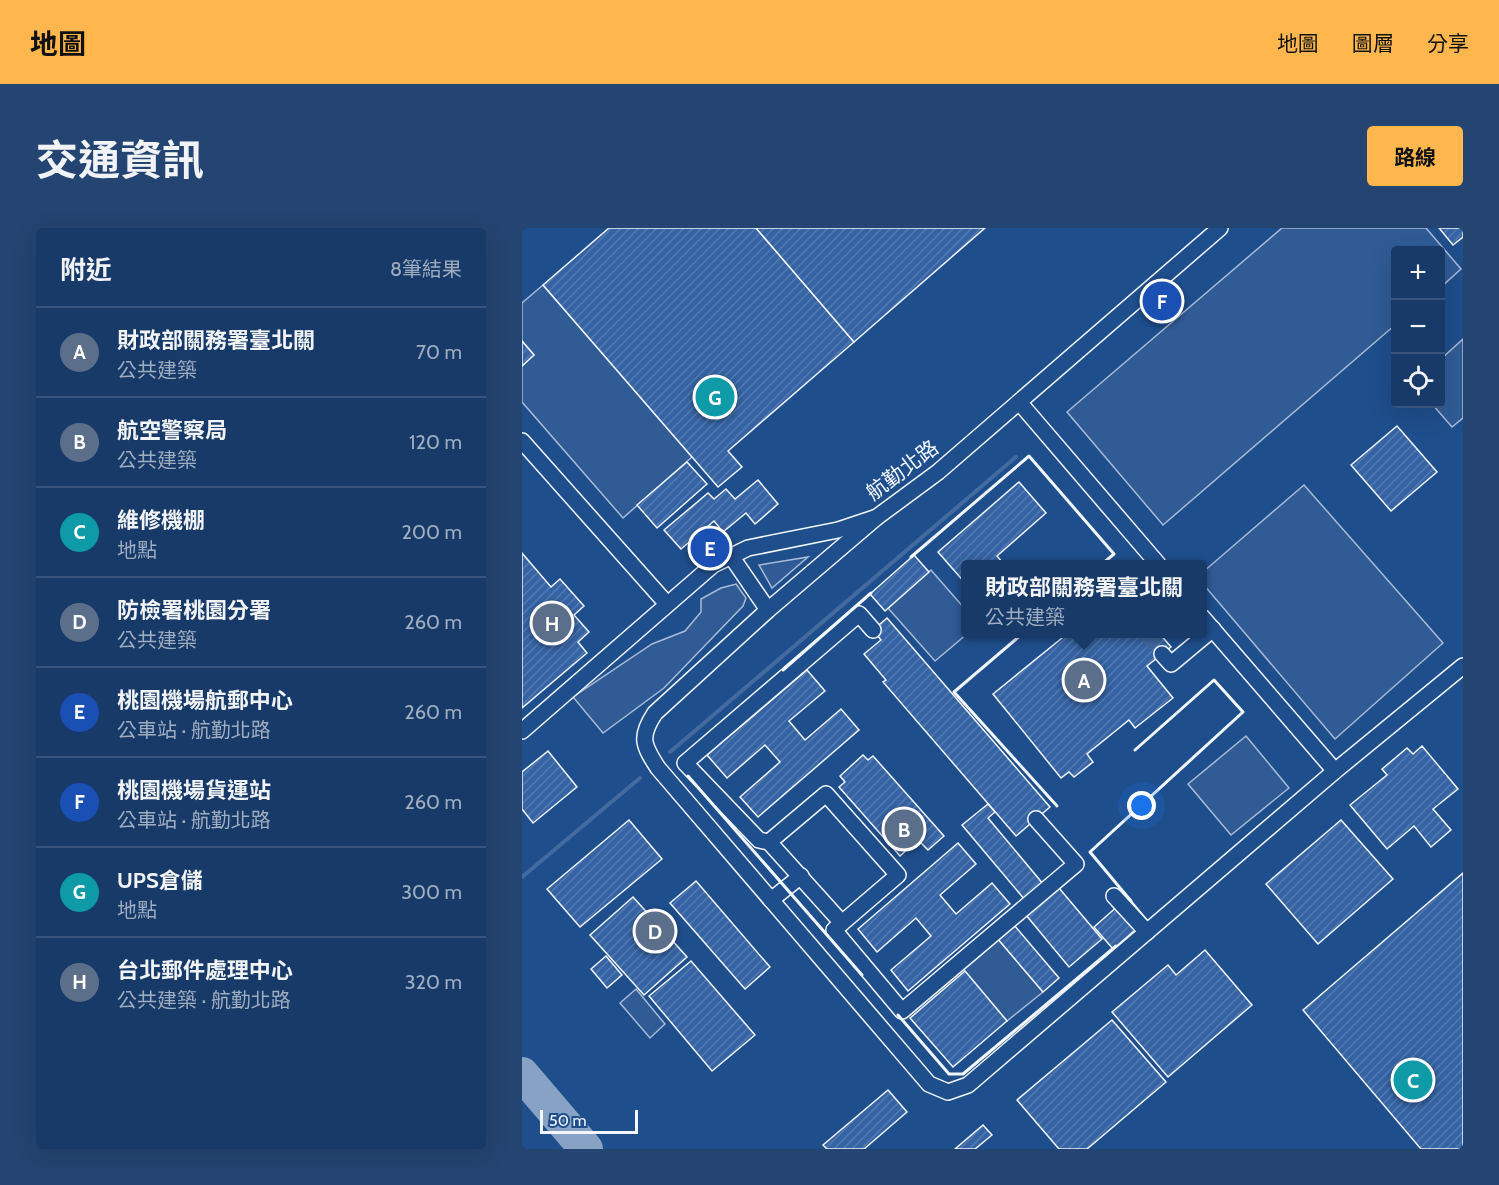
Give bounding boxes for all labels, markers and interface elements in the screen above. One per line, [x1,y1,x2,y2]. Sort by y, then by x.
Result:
text: 地圖 [30,27,86,61]
text: 地圖 [1277,31,1319,56]
text: 圖層 [1352,31,1394,56]
text: 分享 [1427,31,1469,56]
button: 路線 [1367,126,1463,186]
text: 交通資訊 [36,134,204,186]
map controls [1391,246,1445,408]
button: + [1391,246,1445,300]
text: 附近 [60,254,112,286]
text: 8筆結果 [390,257,462,281]
pin: F [1142,278,1182,324]
button: − [1391,300,1445,354]
text: 財政部關務署臺北關 [117,327,315,354]
text: A [73,340,86,364]
text: 70 m [416,340,462,364]
button: locate [1391,354,1445,408]
text: 公共建築 [117,358,197,382]
pin: G [696,374,734,420]
text: 航空警察局 [117,417,227,444]
text: B [73,430,86,454]
text: 120 m [409,430,462,454]
street label: 航勤北路 [861,435,943,505]
text: 公共建築 [117,448,197,472]
text: 維修機棚 [117,507,205,534]
text: C [73,520,86,544]
text: 200 m [402,520,462,544]
pin: E [690,526,729,570]
text: 地點 [117,538,157,562]
popup [961,560,1207,638]
text: 財政部關務署臺北關 [985,574,1183,601]
text: 防檢署桃園分署 [117,597,271,624]
pin: H [532,600,572,646]
text: 公共建築 [985,605,1065,629]
text: D [72,610,87,634]
text: 260 m [404,610,462,634]
text: 公共建築 [117,628,197,652]
pin: A [1064,658,1104,702]
text: 桃園機場航郵中心 [117,687,293,714]
text: E [74,700,85,724]
text: 260 m [404,700,462,724]
text: 公車站 · 航勤北路 [117,718,271,742]
text: 桃園機場貨運站 [117,777,271,804]
text: F [74,790,85,814]
text: 260 m [404,790,462,814]
your location [1127,791,1156,820]
pin: B [884,806,923,852]
text: 公車站 · 航勤北路 [117,808,271,832]
text: UPS倉儲 [117,867,203,894]
text: G [73,880,86,904]
text: 300 m [401,880,462,904]
text: 地點 [117,898,157,922]
pin: D [636,908,674,954]
text: 台北郵件處理中心 [117,957,293,984]
text: H [72,970,87,994]
text: 320 m [405,970,462,994]
text: 公共建築 · 航勤北路 [117,988,291,1012]
pin: C [1394,1058,1432,1102]
scale bar [540,1107,638,1134]
text: 50 m [549,1111,586,1130]

